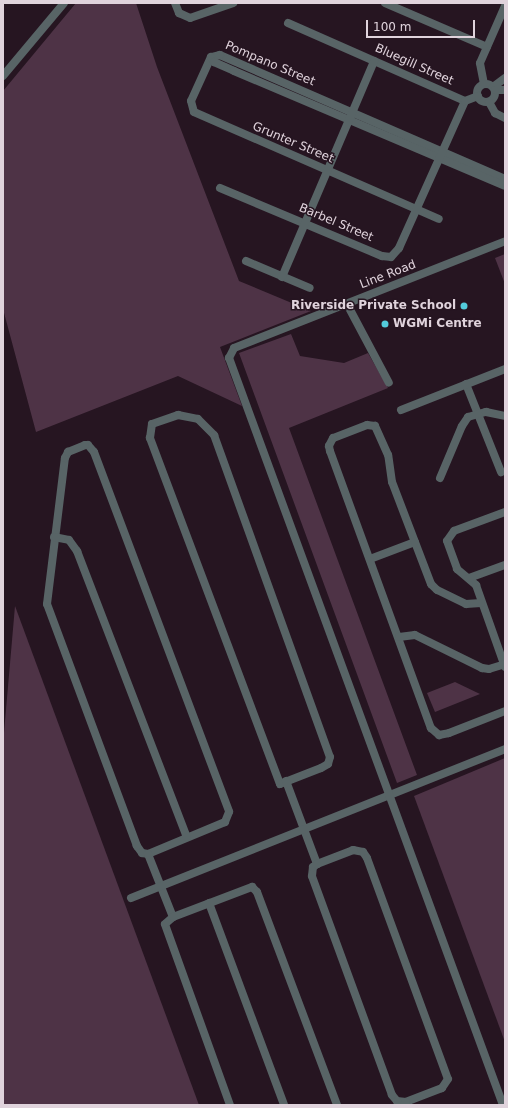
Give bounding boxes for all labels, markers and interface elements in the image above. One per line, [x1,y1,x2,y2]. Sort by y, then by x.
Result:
scale bar [368,12,477,38]
text: 100 m [373,20,411,34]
street label: Pompano Street [223,39,317,89]
street label: Bluegill Street [372,41,456,89]
street label: Grunter Street [250,119,336,167]
street label: Barbel Street [297,201,375,245]
street label: Line Road [358,258,418,292]
place label: Riverside Private School [291,299,456,313]
marker: Riverside Private School [459,301,469,311]
place label: WGMi Centre [393,317,482,331]
marker: WGMi Centre [380,319,390,329]

